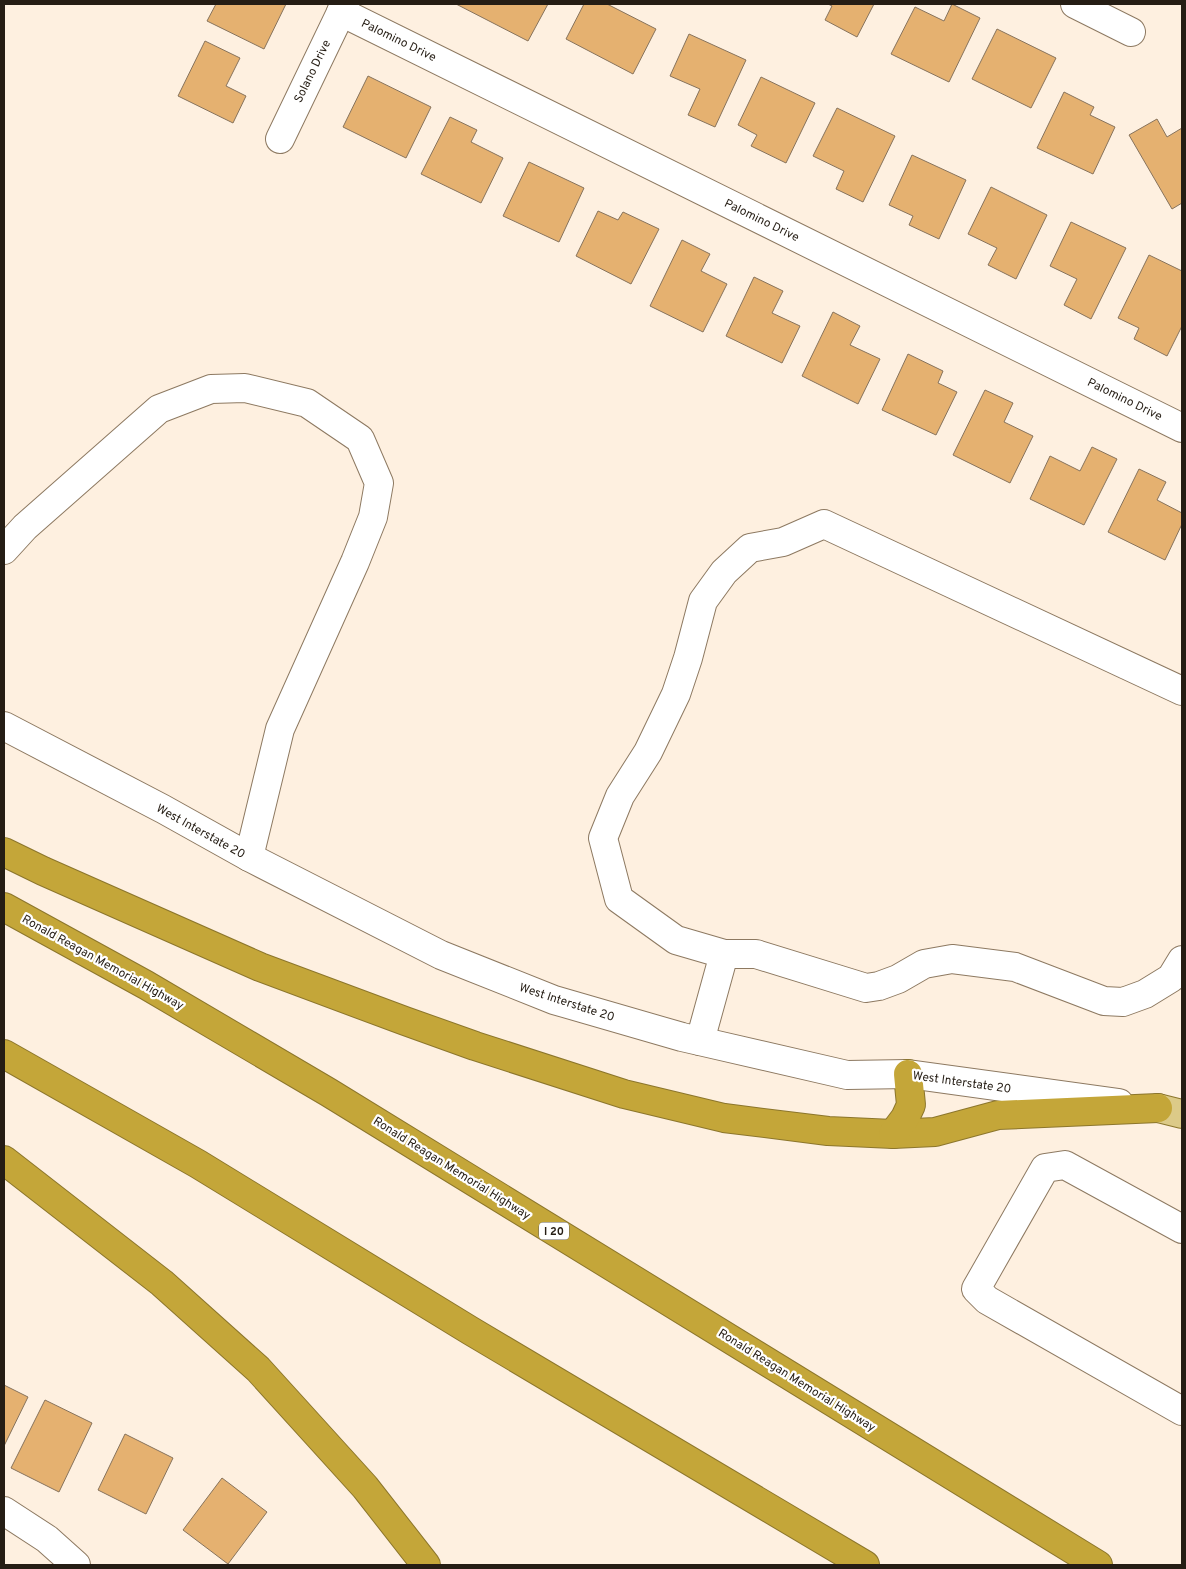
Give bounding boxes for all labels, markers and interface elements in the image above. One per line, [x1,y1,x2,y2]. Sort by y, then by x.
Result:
street label: Palomino Drive [358,16,439,66]
street label: Solano Drive [291,37,335,106]
street label: Palomino Drive [721,196,802,246]
street label: Palomino Drive [1084,375,1165,425]
street label: West Interstate 20 [153,801,248,863]
street label: Ronald Reagan Memorial Highway [19,912,186,1014]
street label: West Interstate 20 [517,980,616,1026]
street label: West Interstate 20 [912,1068,1012,1098]
street label: Ronald Reagan Memorial Highway [370,1114,533,1224]
road number: I 20 [539,1222,569,1240]
street label: Ronald Reagan Memorial Highway [715,1326,878,1436]

